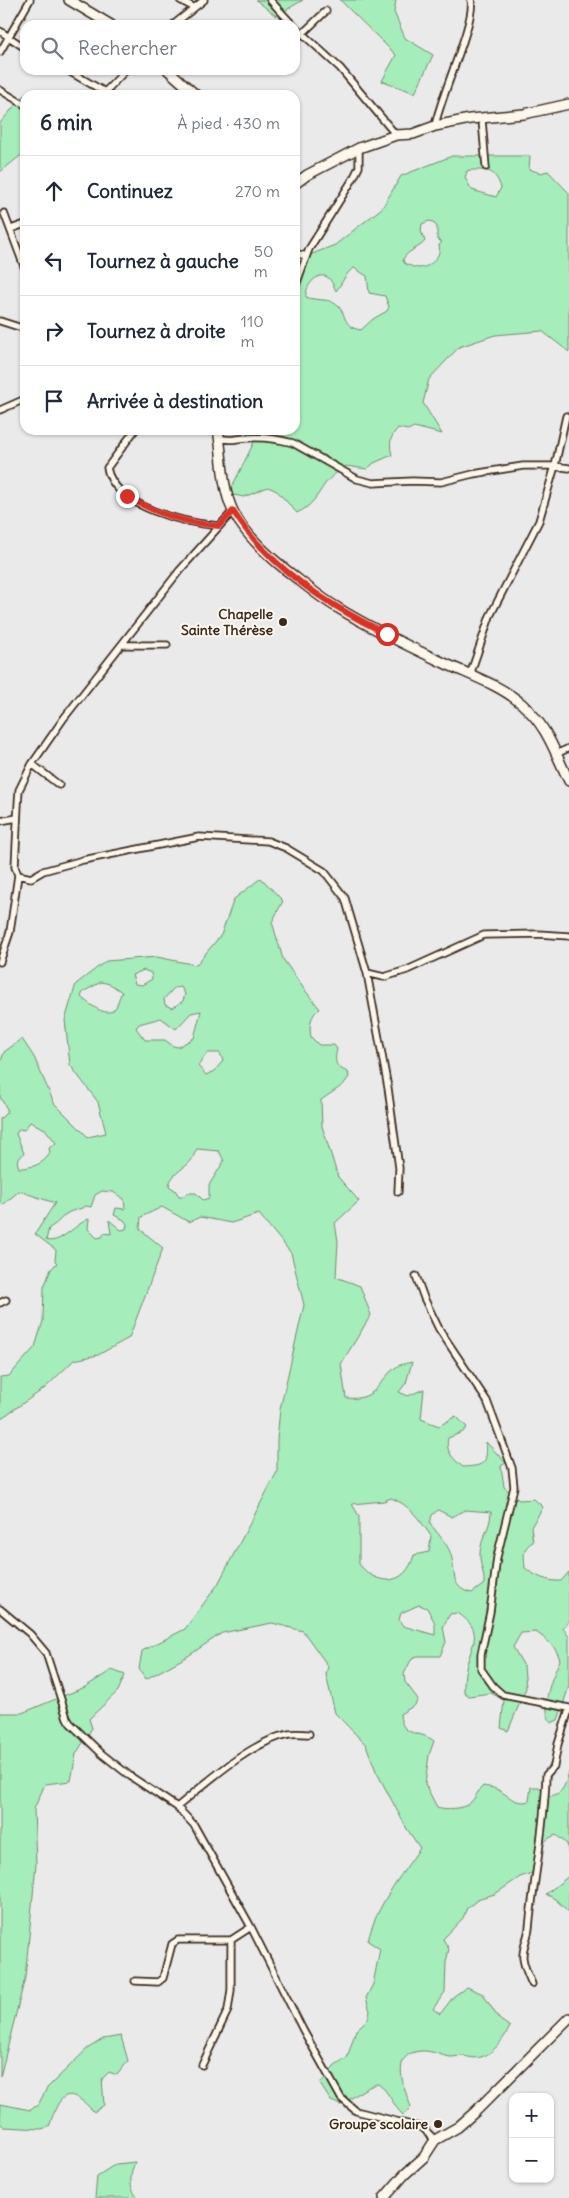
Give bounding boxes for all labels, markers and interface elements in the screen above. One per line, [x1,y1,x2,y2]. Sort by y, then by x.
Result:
search box [20,20,300,75]
icon: search [38,34,66,62]
text: Rechercher [78,36,177,60]
text: 6 min [40,109,92,136]
text: À pied · 430 m [177,113,280,133]
icon: ahead [40,177,68,205]
text: Continuez [87,179,173,203]
text: 270 m [235,181,280,201]
text: 50 m [254,241,273,281]
icon: left [40,247,68,275]
text: Tournez à gauche [87,249,239,273]
text: 110 m [241,311,264,351]
icon: right [40,317,68,345]
text: Tournez à droite [87,319,226,343]
icon: arrive [40,387,68,415]
text: Arrivée à destination [87,389,263,413]
route end [116,485,139,508]
place label: Chapelle Sainte Thérèse [181,605,273,639]
marker: Chapelle Sainte Thérèse [277,616,289,628]
route start [376,623,399,646]
map controls [509,2093,554,2183]
button: + [509,2093,554,2138]
place label: Groupe scolaire [329,2115,428,2133]
marker: Groupe scolaire [432,2118,444,2130]
button: − [509,2138,554,2183]

